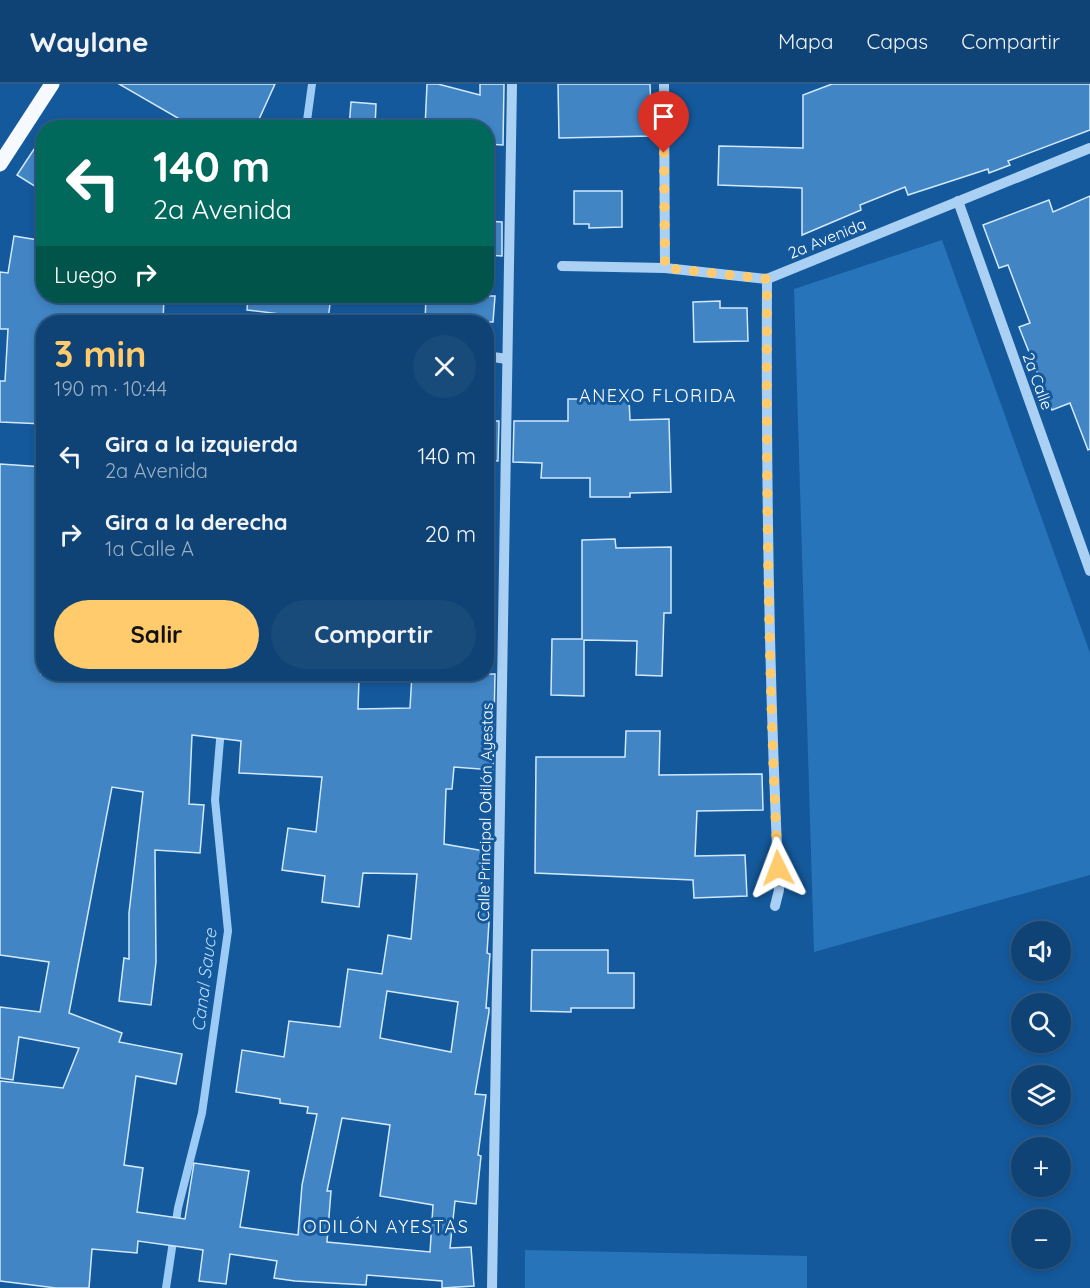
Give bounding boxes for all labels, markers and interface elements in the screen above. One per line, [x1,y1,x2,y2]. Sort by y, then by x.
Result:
text: Waylane [30,24,149,59]
text: Mapa [778,28,833,54]
text: Capas [866,28,928,54]
text: Compartir [961,28,1060,54]
pin [638,91,689,153]
icon: arrive [647,100,680,133]
text: 140 m [153,140,270,193]
icon: left [54,144,132,222]
text: 2a Avenida [153,192,292,226]
street label: 2a Avenida [785,213,869,263]
icon: right [129,258,162,291]
text: Luego [54,261,117,289]
text: 3 min [54,331,147,376]
button: close [413,335,476,398]
street label: 2a Calle [1018,350,1058,412]
text: 190 m · 10:44 [54,376,167,401]
district label: ANEXO FLORIDA [579,384,737,407]
text: Gira a la izquierda [105,430,298,458]
icon: left [54,440,87,473]
text: 140 m [417,442,476,470]
text: 2a Avenida [105,458,208,483]
text: Gira a la derecha [105,508,288,536]
icon: right [54,518,87,551]
text: 20 m [425,520,476,548]
text: 1a Calle A [105,536,194,561]
button: Salir [54,600,259,669]
button: Compartir [271,600,476,669]
street label: Calle Principal Odilón Ayestas [473,702,497,922]
position arrow [746,836,810,900]
map controls [1011,921,1071,1269]
button: sound [1011,921,1071,981]
water label: Canal Sauce [186,926,222,1033]
button: search [1011,993,1071,1053]
button: layers [1011,1065,1071,1125]
button: + [1011,1137,1071,1197]
button: − [1011,1209,1071,1269]
district label: ODILÓN AYESTAS [303,1215,469,1238]

